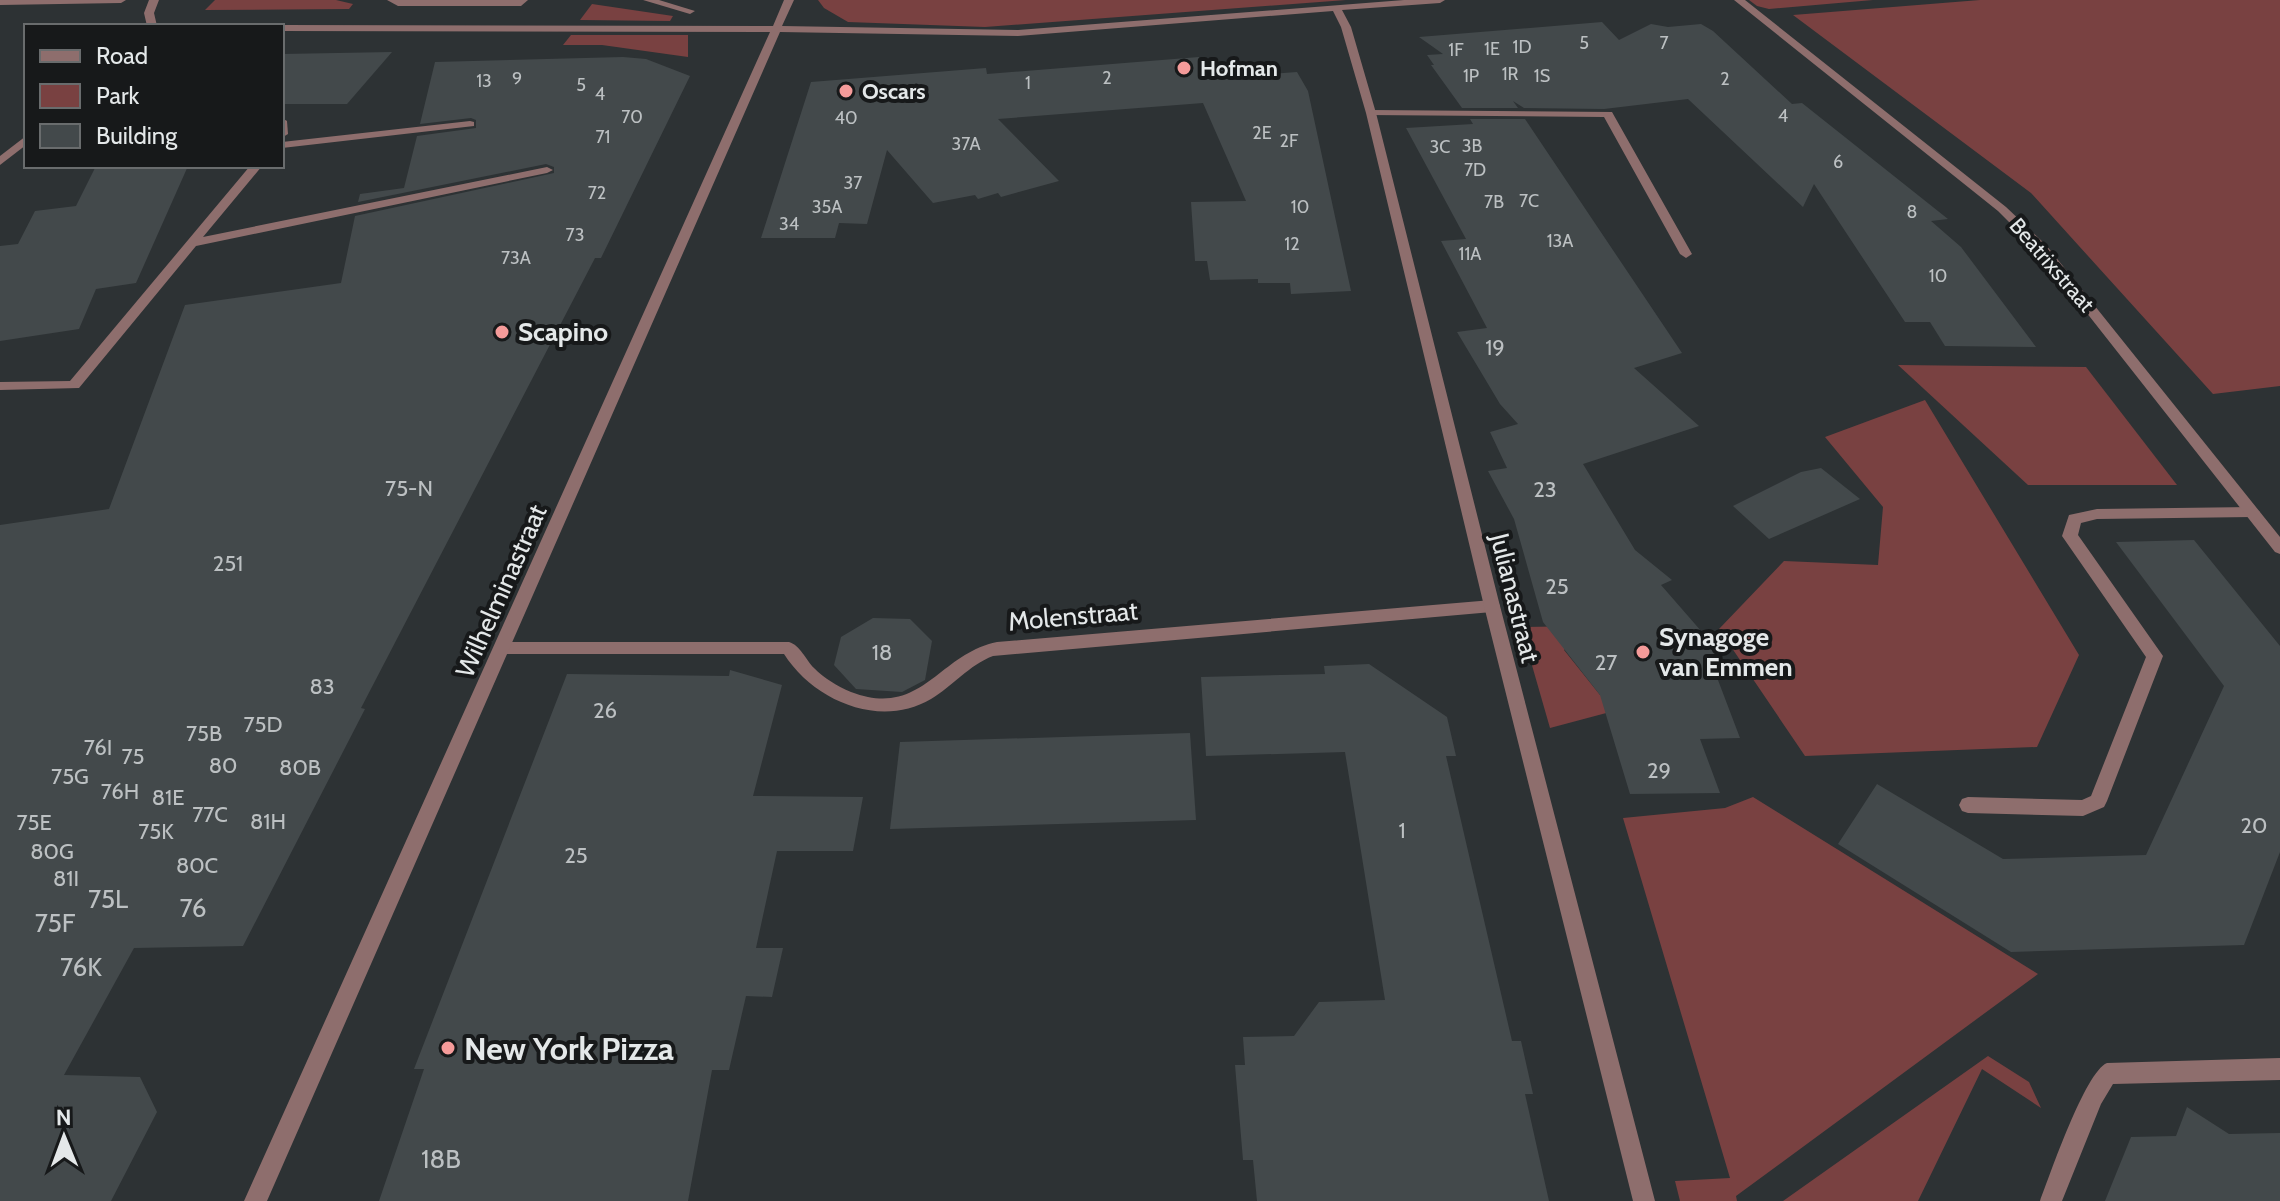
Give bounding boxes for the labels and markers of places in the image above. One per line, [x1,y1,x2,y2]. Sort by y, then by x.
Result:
place label: Hofman [1200,55,1278,82]
marker: Hofman [1175,59,1193,77]
place label: Oscars [862,78,925,105]
marker: Oscars [837,82,855,100]
place label: Scapino [518,316,608,348]
marker: Scapino [493,323,511,341]
place label: Synagoge van Emmen [1659,621,1792,683]
marker: Synagoge van Emmen [1634,643,1652,661]
place label: New York Pizza [464,1029,674,1068]
marker: New York Pizza [439,1039,457,1057]

